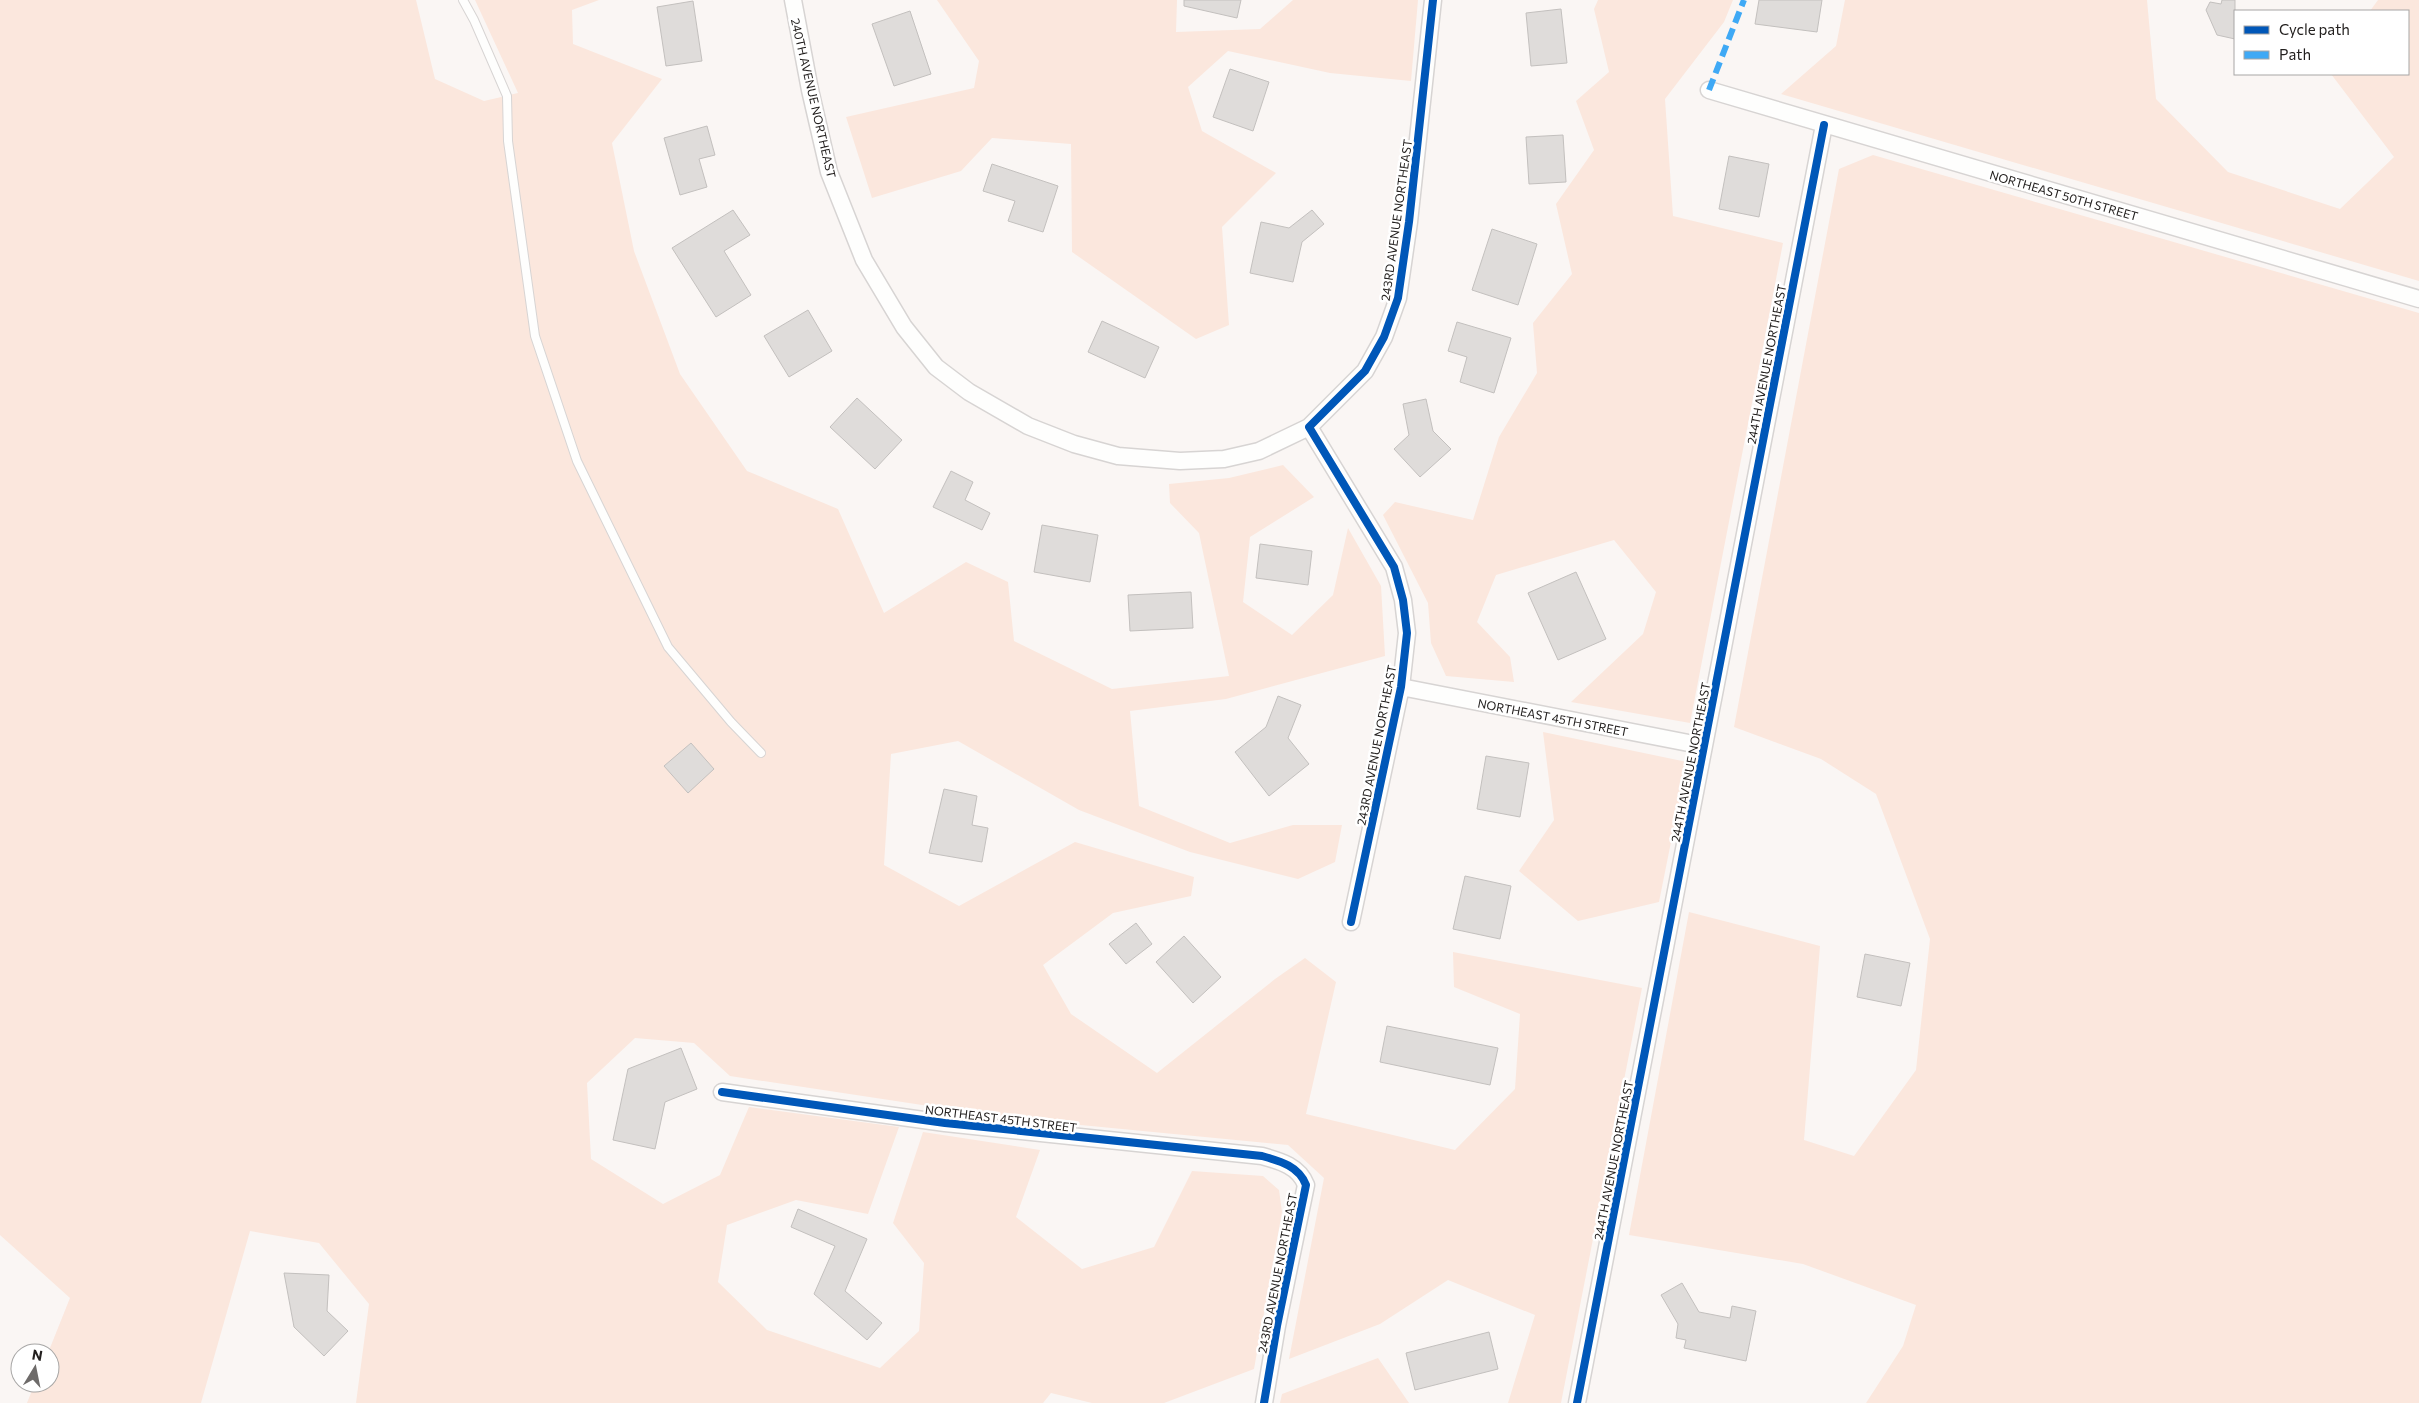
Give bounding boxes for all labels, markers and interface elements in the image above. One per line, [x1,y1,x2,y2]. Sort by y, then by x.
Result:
legend [2234,10,2409,75]
street label: 240TH AVENUE NORTHEAST [789,17,839,179]
text: Cycle path [2279,20,2350,38]
text: Path [2279,45,2311,63]
street label: 243RD AVENUE NORTHEAST [1378,138,1414,302]
street label: NORTHEAST 50TH STREET [1988,167,2140,223]
street label: 244TH AVENUE NORTHEAST [1744,283,1788,445]
street label: 243RD AVENUE NORTHEAST [1354,663,1398,826]
street label: 244TH AVENUE NORTHEAST [1668,681,1712,843]
street label: NORTHEAST 45TH STREET [1477,696,1630,739]
street label: 244TH AVENUE NORTHEAST [1591,1079,1635,1241]
street label: NORTHEAST 45TH STREET [924,1102,1078,1134]
street label: 243RD AVENUE NORTHEAST [1255,1191,1299,1354]
north arrow [10,1343,60,1393]
text: N [31,1345,44,1364]

